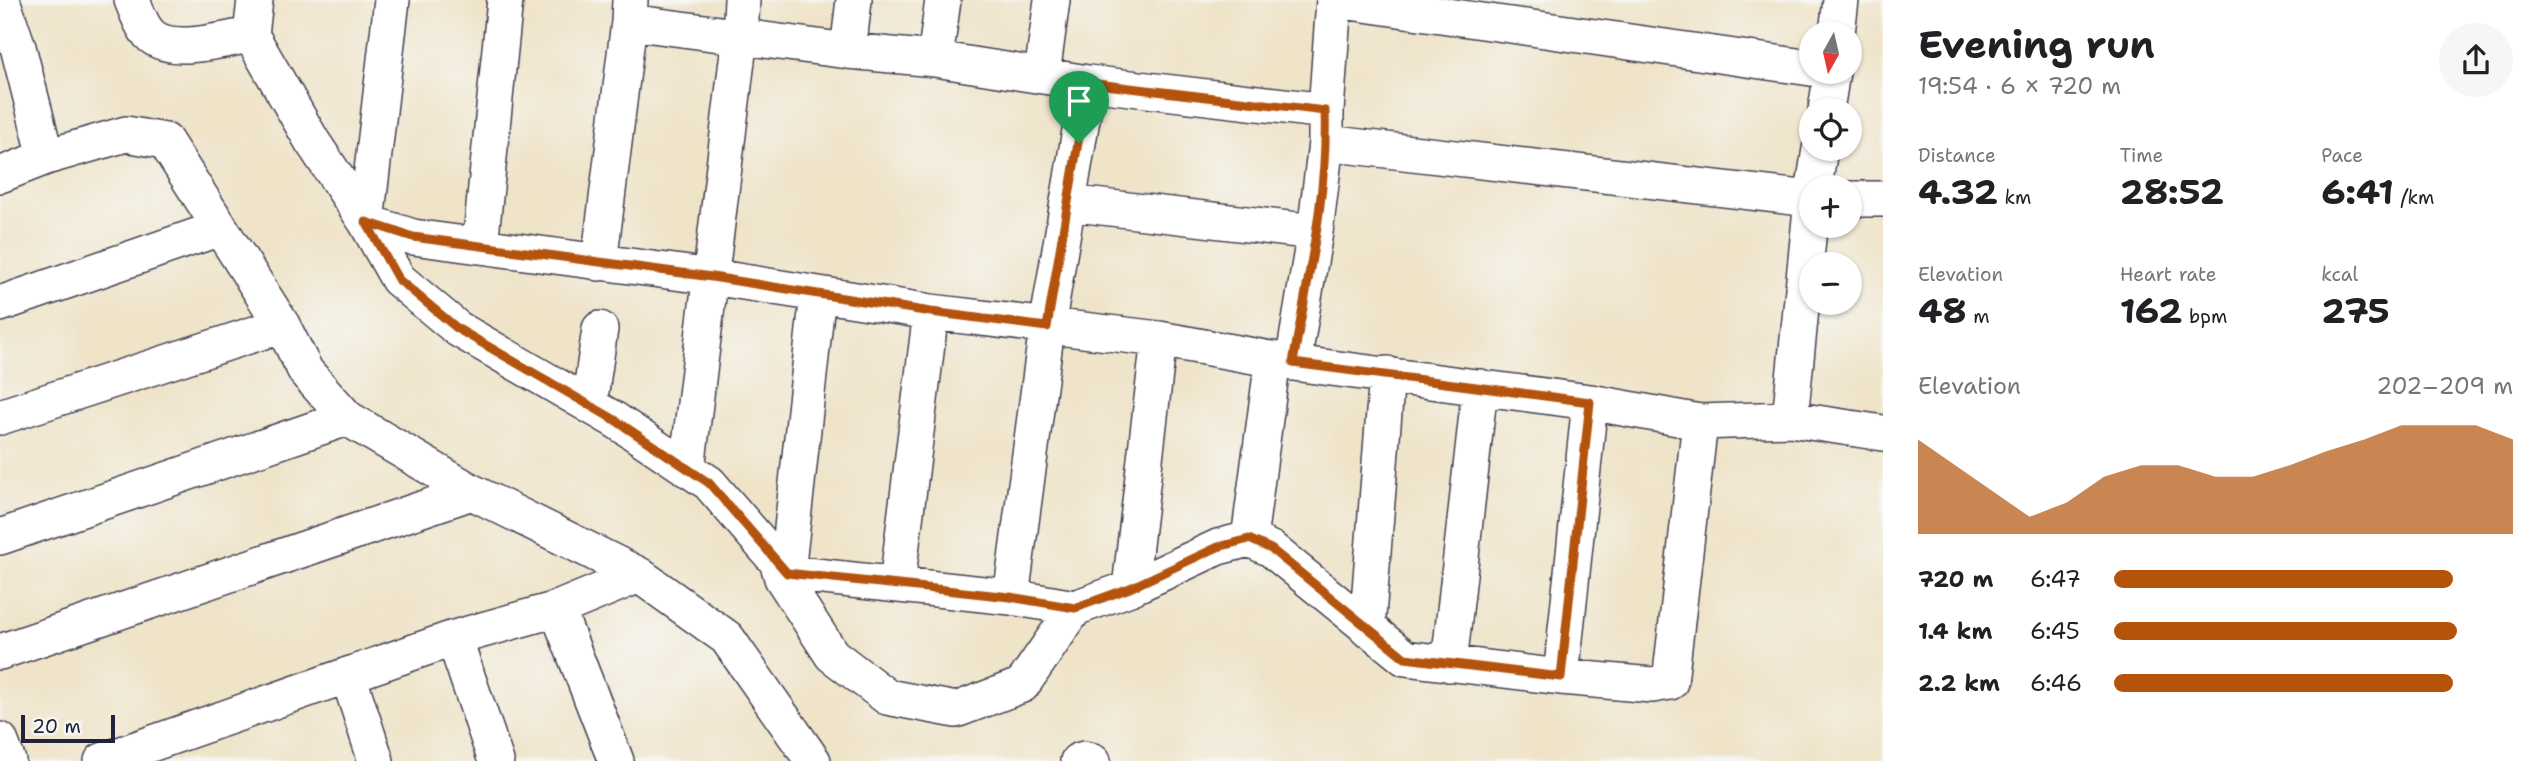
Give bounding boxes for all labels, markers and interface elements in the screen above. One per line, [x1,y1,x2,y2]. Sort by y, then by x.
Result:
text: Evening run [1918,19,2155,70]
north arrow [1799,21,1862,84]
map controls [1799,21,1862,315]
button: share [2439,23,2513,97]
pin [1049,71,1109,143]
text: 19:54 · 6 × 720 m [1918,71,2121,101]
icon: arrive [1060,82,1098,120]
button: locate [1799,98,1862,161]
text: Distance [1918,143,1996,168]
text: Time [2120,143,2163,168]
text: Pace [2321,143,2363,168]
text: 4.32 [1918,168,1998,215]
text: 28:52 [2120,168,2224,215]
text: 6:41 [2321,168,2394,215]
button: + [1799,175,1862,238]
text: km [1998,185,2031,210]
text: /km [2394,185,2434,210]
button: − [1799,252,1862,315]
text: Elevation [1918,262,2003,287]
text: Heart rate [2120,262,2216,287]
text: kcal [2321,262,2358,287]
text: 48 [1918,287,1967,334]
text: 162 [2120,287,2183,334]
text: 275 [2321,287,2390,334]
text: m [1967,304,1990,329]
text: bpm [2183,304,2227,329]
text: Elevation [1918,371,2021,401]
text: 202–209 m [2376,371,2513,401]
text: 720 m [1918,564,1994,594]
text: 6:47 [2030,564,2081,594]
text: 1.4 km [1918,616,1992,646]
text: 6:45 [2030,616,2080,646]
text: 2.2 km [1918,668,2000,698]
text: 6:46 [2030,668,2082,698]
scale bar [21,712,116,744]
text: 20 m [32,714,81,739]

